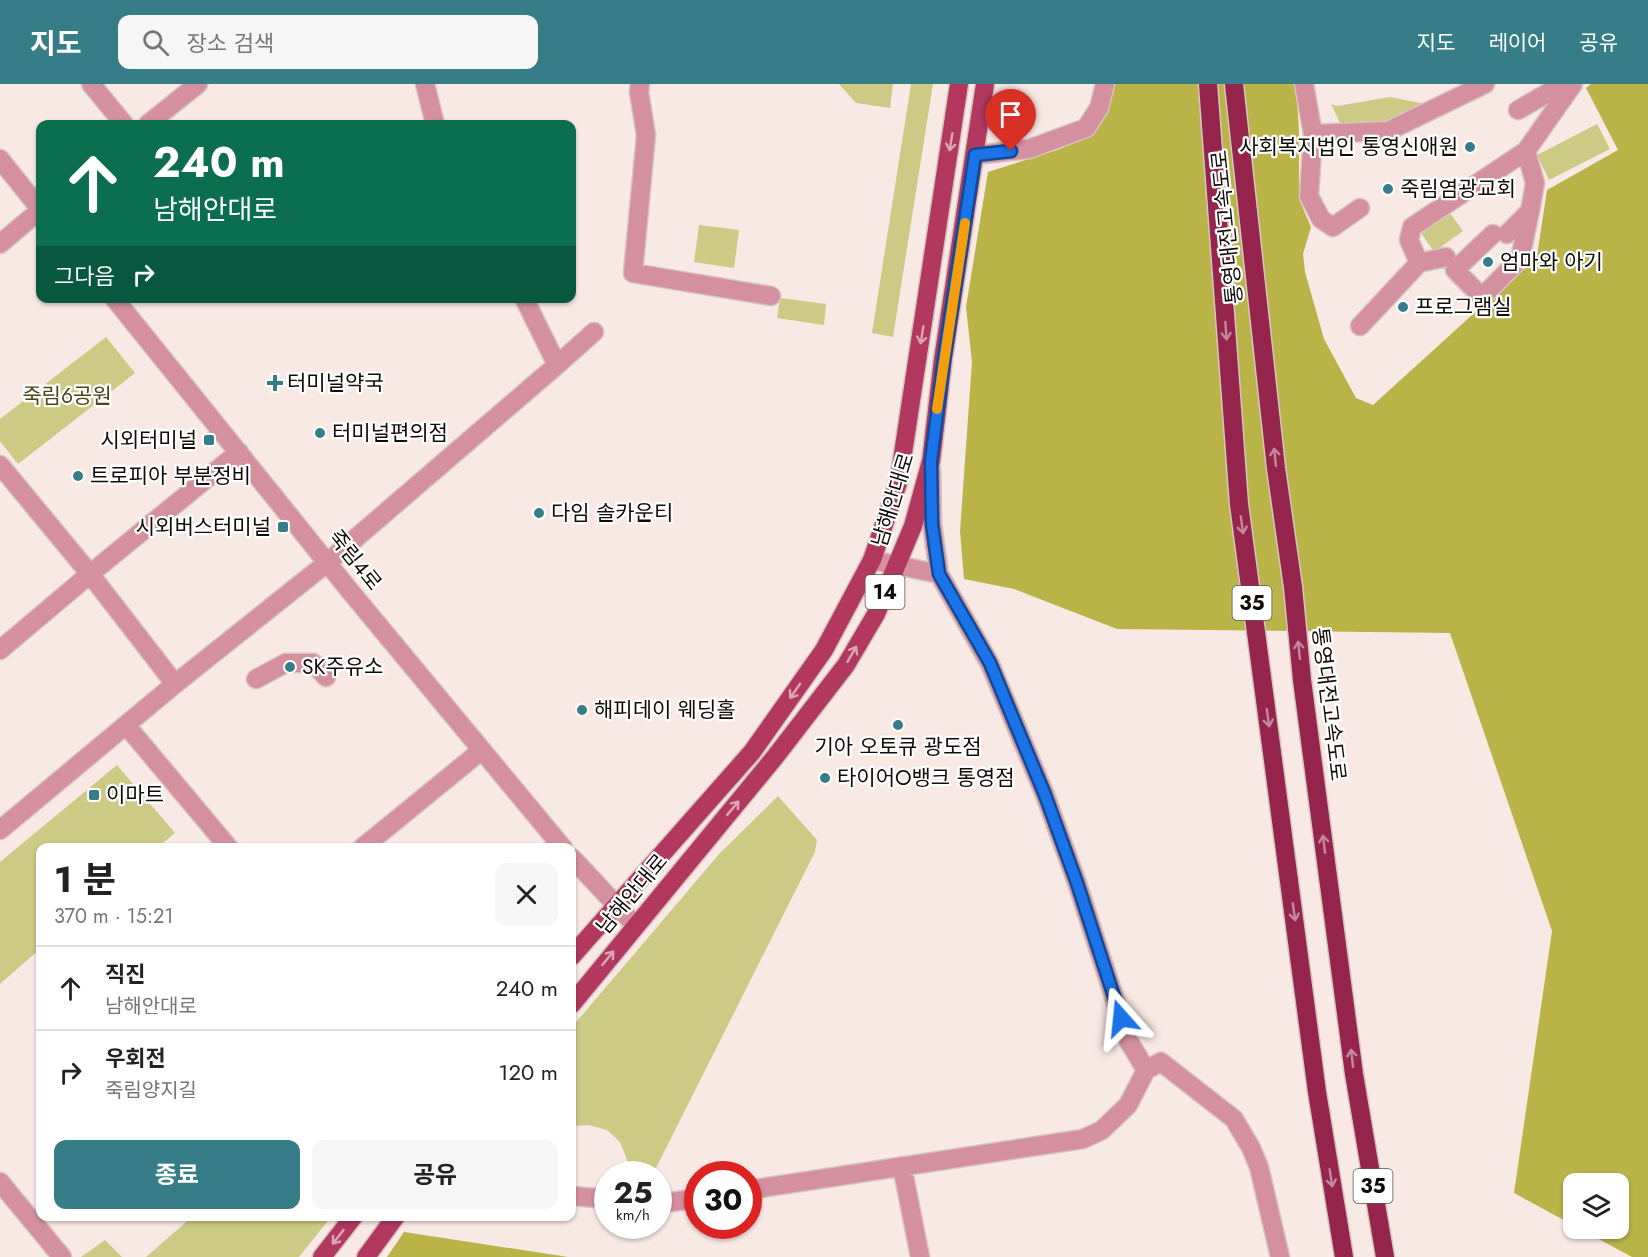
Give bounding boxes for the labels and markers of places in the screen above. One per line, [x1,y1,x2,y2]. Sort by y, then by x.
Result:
pin [985,89,1036,151]
place label: 사회복지법인 통영신애원 [1239,132,1458,162]
marker: 사회복지법인 통영신애원 [1463,140,1477,154]
place label: 죽림염광교회 [1400,174,1516,204]
marker: 죽림염광교회 [1381,182,1395,196]
place label: 엄마와 아기 [1500,247,1603,277]
marker: 엄마와 아기 [1481,255,1495,269]
place label: 프로그램실 [1415,292,1512,322]
marker: 프로그램실 [1396,300,1410,314]
place label: 터미널약국 [287,368,384,398]
marker: 터미널약국 [268,376,282,390]
place label: 터미널편의점 [332,418,448,448]
place label: 시외터미널 [100,425,197,455]
marker: 터미널편의점 [313,426,327,440]
marker: 시외터미널 [202,433,216,447]
place label: 트로피아 부분정비 [90,461,251,491]
marker: 트로피아 부분정비 [71,469,85,483]
place label: 다임 솔카운티 [551,498,673,528]
marker: 다임 솔카운티 [532,506,546,520]
place label: 시외버스터미널 [136,512,271,542]
marker: 시외버스터미널 [276,520,290,534]
place label: SK주유소 [302,652,383,682]
marker: SK주유소 [283,660,297,674]
place label: 해피데이 웨딩홀 [594,695,736,725]
marker: 해피데이 웨딩홀 [575,703,589,717]
marker: 기아 오토큐 광도점 [891,718,905,732]
place label: 기아 오토큐 광도점 [814,732,982,762]
place label: 타이어O뱅크 통영점 [837,763,1014,793]
marker: 타이어O뱅크 통영점 [818,771,832,785]
place label: 이마트 [106,780,164,810]
marker: 이마트 [87,788,101,802]

